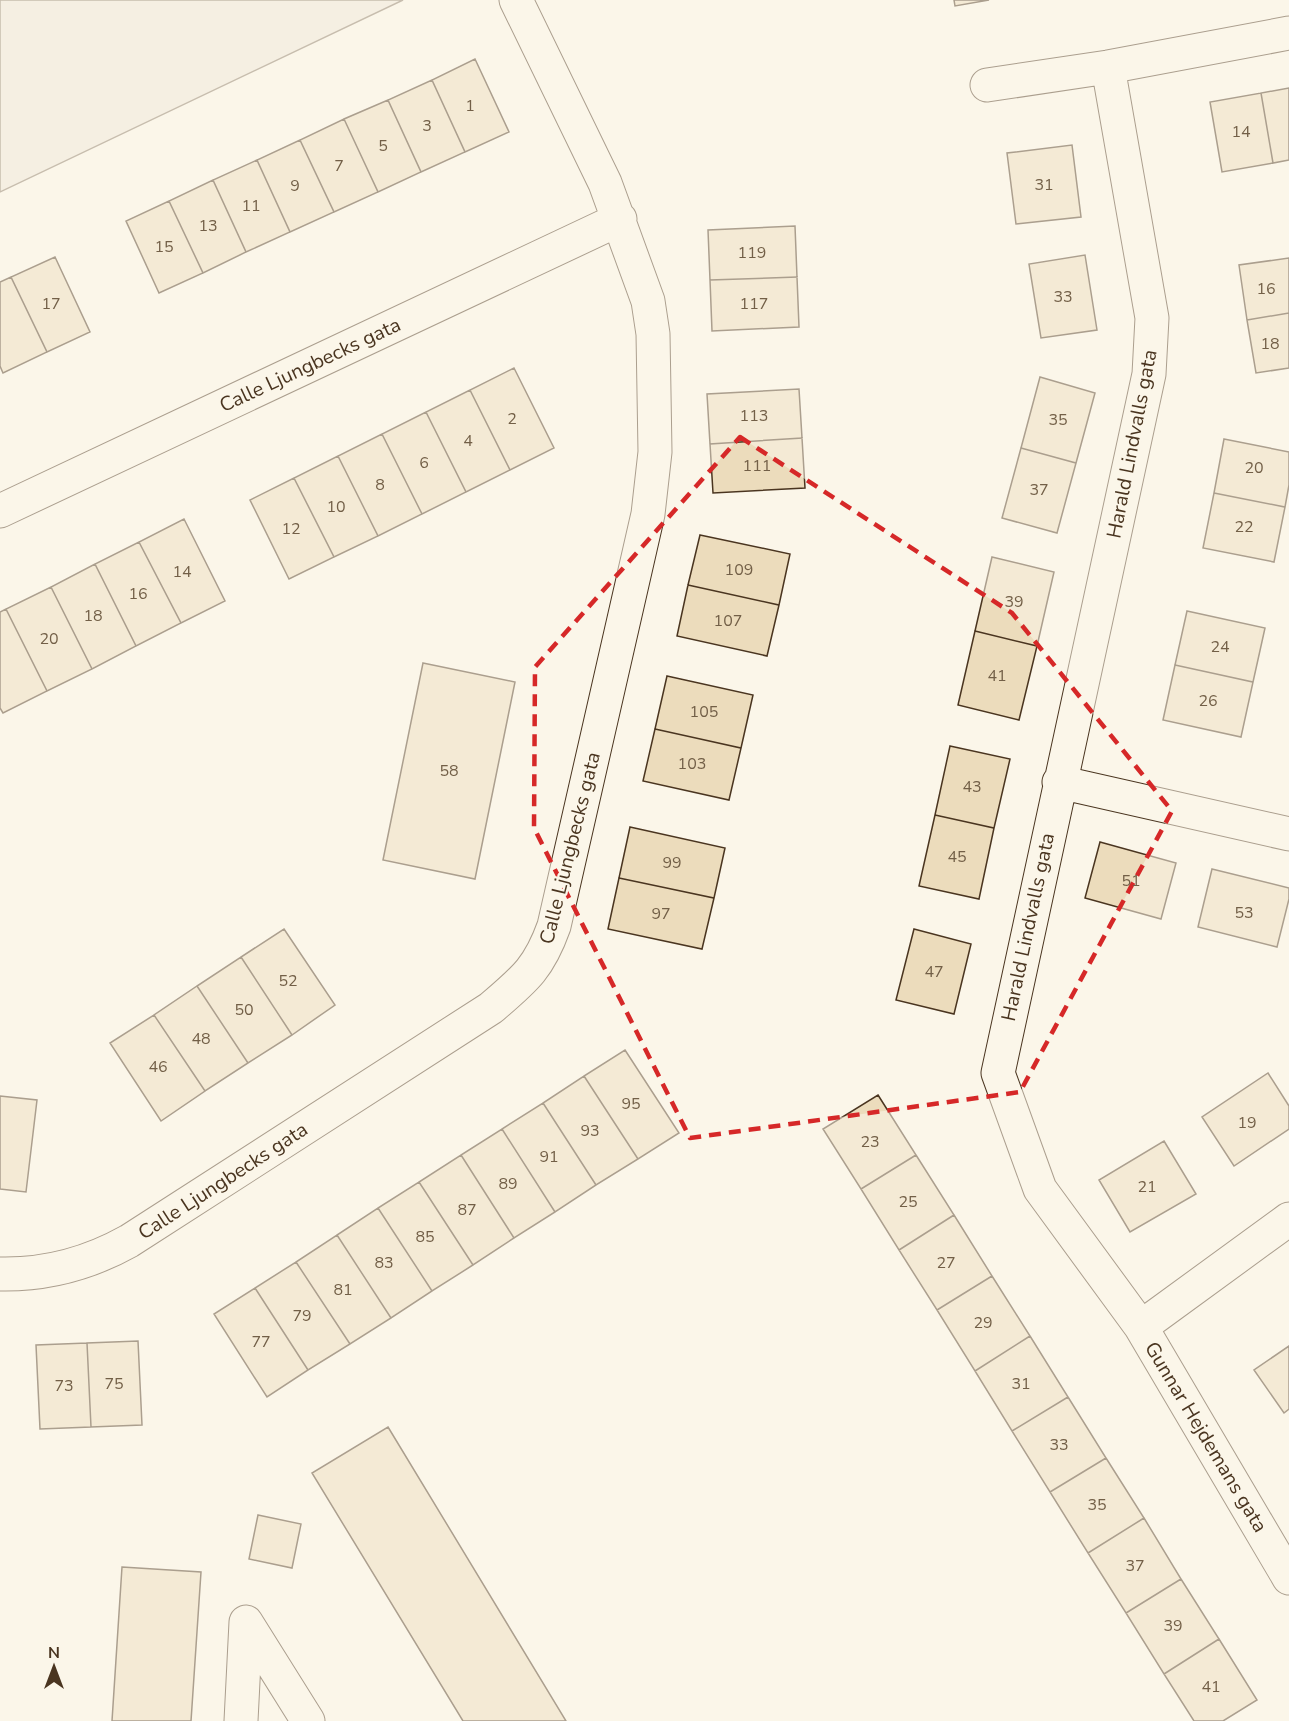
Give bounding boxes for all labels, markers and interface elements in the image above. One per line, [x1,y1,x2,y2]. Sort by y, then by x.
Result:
house number: 1 [465,95,475,117]
house number: 3 [422,115,432,137]
house number: 14 [1231,121,1251,143]
house number: 5 [378,135,388,157]
house number: 7 [334,155,344,177]
house number: 31 [1034,174,1054,196]
house number: 9 [290,175,300,197]
house number: 11 [241,195,261,217]
house number: 13 [198,215,218,237]
house number: 15 [154,236,174,258]
house number: 119 [738,242,766,264]
house number: 16 [1256,278,1276,300]
house number: 33 [1053,286,1073,308]
house number: 17 [41,293,61,315]
house number: 117 [740,293,768,315]
street label: Calle Ljungbecks gata [215,311,405,419]
house number: 18 [1260,333,1280,355]
street label: Harald Lindvalls gata [1100,347,1164,541]
house number: 113 [740,405,768,427]
house number: 2 [507,408,517,430]
house number: 35 [1048,409,1068,431]
house number: 4 [463,430,473,452]
house number: 6 [419,452,429,474]
house number: 111 [743,455,771,477]
house number: 20 [1244,457,1264,479]
house number: 8 [375,474,385,496]
house number: 37 [1029,479,1049,501]
house number: 10 [326,496,346,518]
house number: 22 [1234,516,1254,538]
house number: 12 [281,518,301,540]
house number: 109 [725,559,753,581]
house number: 14 [172,561,192,583]
house number: 16 [128,583,148,605]
house number: 39 [1004,591,1024,613]
house number: 18 [83,605,103,627]
house number: 107 [714,610,742,632]
house number: 20 [39,628,59,650]
house number: 24 [1210,636,1230,658]
house number: 41 [987,665,1007,687]
house number: 26 [1198,690,1218,712]
house number: 105 [690,701,718,723]
street label: Calle Ljungbecks gata [533,749,607,947]
house number: 103 [678,753,706,775]
house number: 58 [439,760,459,782]
house number: 43 [962,776,982,798]
street label: Harald Lindvalls gata [995,830,1061,1024]
house number: 45 [947,846,967,868]
house number: 99 [662,852,682,874]
house number: 51 [1121,870,1141,892]
house number: 53 [1234,902,1254,924]
house number: 97 [651,903,671,925]
house number: 47 [924,961,944,983]
house number: 52 [278,970,298,992]
house number: 50 [234,999,254,1021]
house number: 48 [191,1028,211,1050]
house number: 46 [148,1056,168,1078]
house number: 95 [621,1093,641,1115]
house number: 19 [1237,1112,1257,1134]
street label: Calle Ljungbecks gata [133,1116,313,1246]
house number: 93 [580,1120,600,1142]
house number: 23 [860,1131,880,1153]
house number: 91 [539,1146,559,1168]
house number: 89 [498,1173,518,1195]
house number: 21 [1137,1176,1157,1198]
house number: 25 [898,1191,918,1213]
house number: 87 [457,1199,477,1221]
house number: 85 [415,1226,435,1248]
house number: 83 [374,1252,394,1274]
house number: 27 [936,1252,956,1274]
house number: 81 [333,1279,353,1301]
house number: 79 [292,1305,312,1327]
house number: 29 [973,1312,993,1334]
house number: 77 [251,1331,271,1353]
street label: Gunnar Hejdemans gata [1138,1337,1274,1537]
house number: 75 [104,1373,124,1395]
house number: 31 [1011,1373,1031,1395]
house number: 73 [54,1375,74,1397]
house number: 33 [1049,1434,1069,1456]
house number: 35 [1087,1494,1107,1516]
house number: 37 [1125,1555,1145,1577]
house number: 39 [1163,1615,1183,1637]
north arrow [24,1637,84,1697]
text: N [48,1642,60,1664]
house number: 41 [1201,1676,1221,1698]

